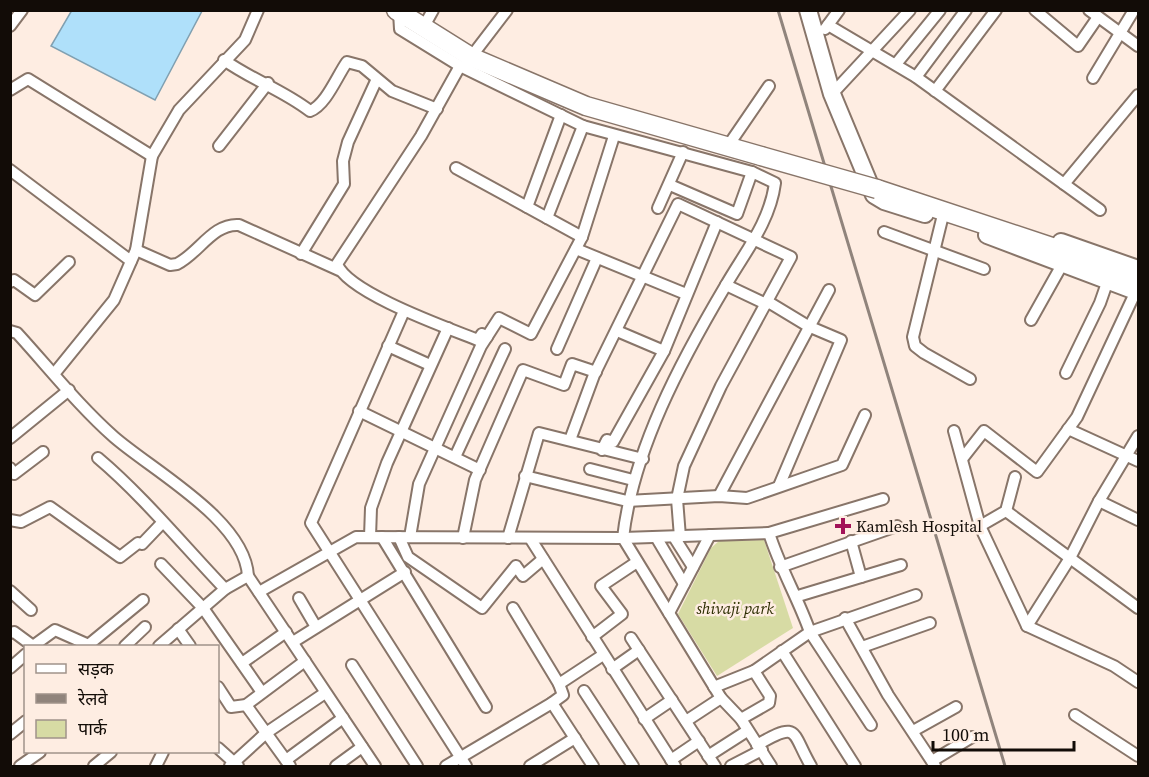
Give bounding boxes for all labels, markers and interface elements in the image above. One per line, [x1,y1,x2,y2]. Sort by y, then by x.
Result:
place label: Kamlesh Hospital [856,515,982,537]
marker: Kamlesh Hospital [834,517,852,535]
park label: shivaji park [696,597,774,619]
legend [24,645,219,753]
text: सड़क [78,656,115,681]
text: रेलवे [77,686,109,711]
scale bar [933,714,1074,752]
text: पार्क [78,716,108,741]
text: 100 m [942,722,989,747]

